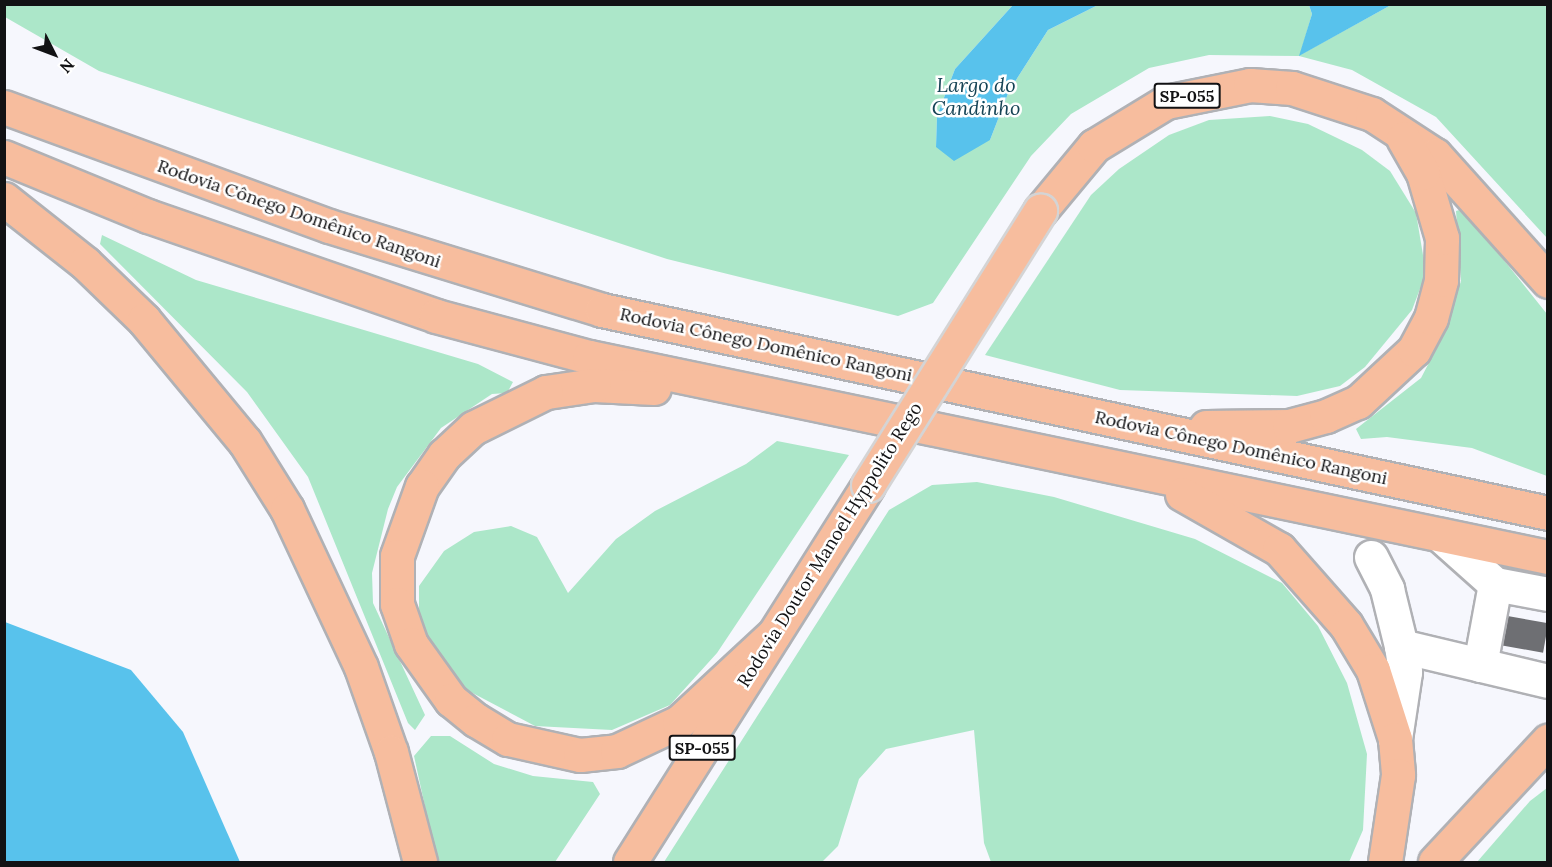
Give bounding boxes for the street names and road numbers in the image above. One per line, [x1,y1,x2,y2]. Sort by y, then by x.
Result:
road number: SP-055 [1152,83,1222,109]
street label: Rodovia Cônego Domênico Rangoni [154,155,444,273]
street label: Rodovia Cônego Domênico Rangoni [618,303,914,387]
street label: Rodovia Doutor Manoel Hyppolito Rego [733,399,927,691]
street label: Rodovia Cônego Domênico Rangoni [1093,406,1389,490]
road number: SP-055 [668,735,736,761]

